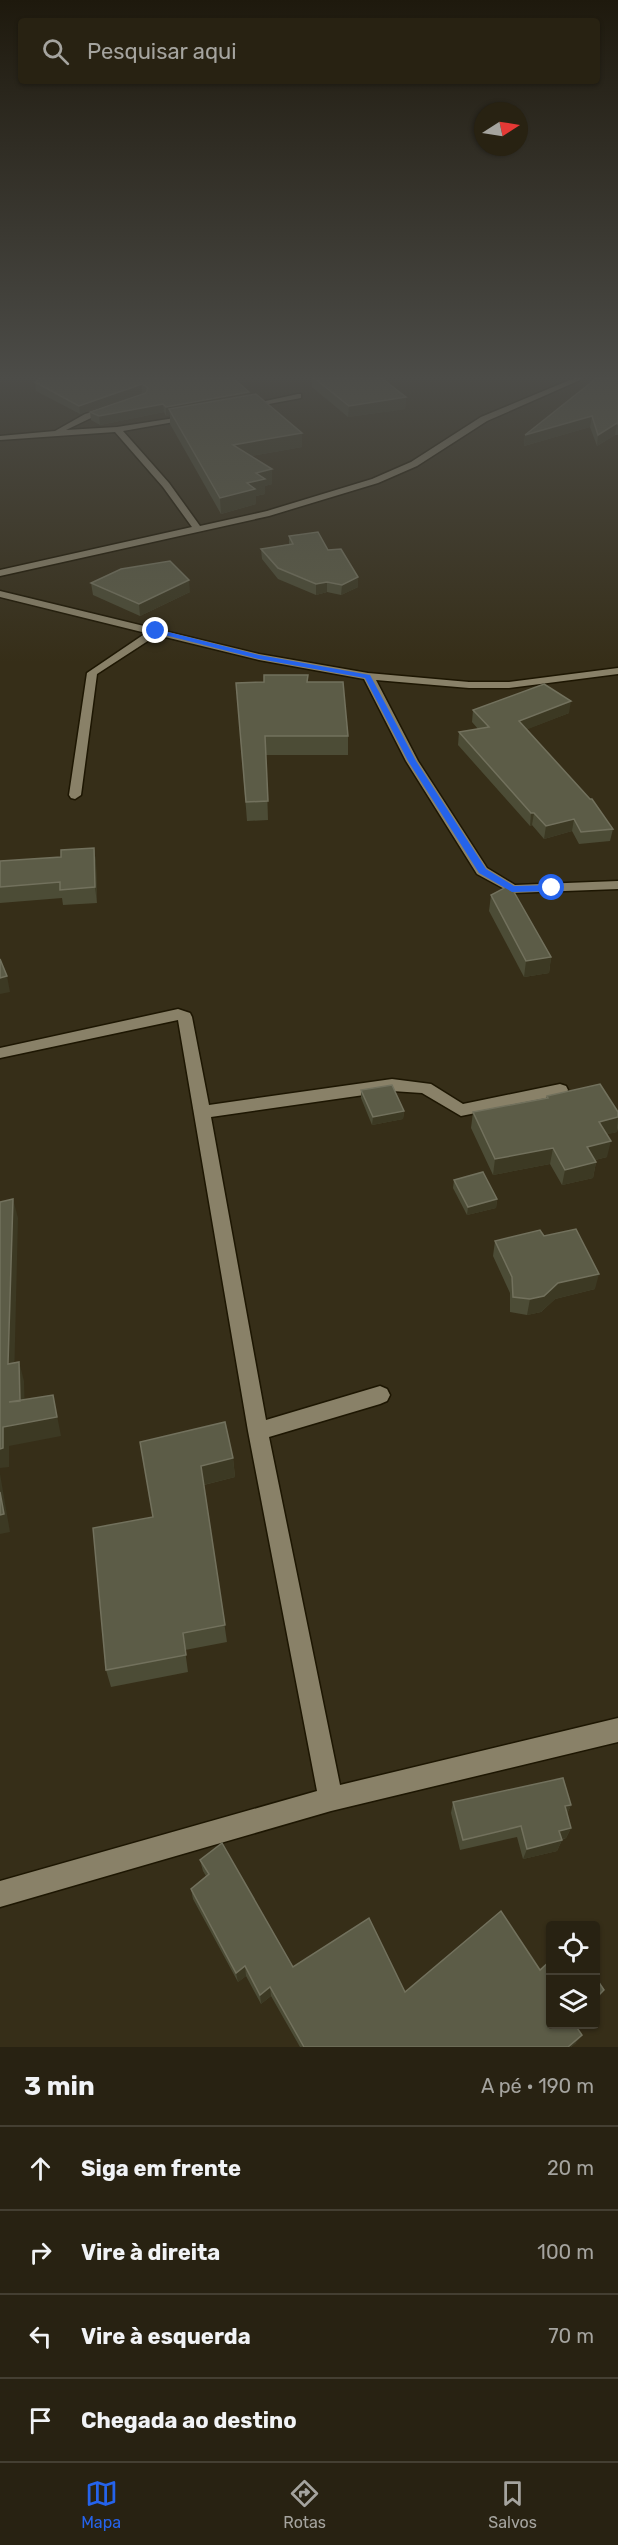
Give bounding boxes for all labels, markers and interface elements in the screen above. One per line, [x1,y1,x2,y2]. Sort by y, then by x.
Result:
search box [18,18,600,84]
icon: search [39,35,72,68]
text: Pesquisar aqui [87,38,237,65]
north arrow [474,102,528,156]
route end [142,617,168,643]
route start [538,874,564,900]
map controls [546,1921,600,2029]
button: locate [546,1921,600,1975]
button: layers [546,1975,600,2029]
text: 3 min [24,2071,95,2102]
text: A pé · 190 m [481,2074,594,2098]
icon: ahead [24,2152,57,2185]
text: Siga em frente [81,2155,241,2182]
text: 20 m [547,2156,594,2180]
icon: right [24,2236,57,2269]
text: Vire à direita [81,2239,220,2266]
text: 100 m [537,2240,594,2264]
icon: left [24,2320,57,2353]
text: Vire à esquerda [81,2323,251,2350]
text: 70 m [548,2324,594,2348]
icon: arrive [24,2404,57,2437]
text: Chegada ao destino [81,2407,297,2434]
tab: Mapa [81,2477,121,2532]
tab: Rotas [283,2477,326,2532]
tab: Salvos [488,2477,537,2532]

